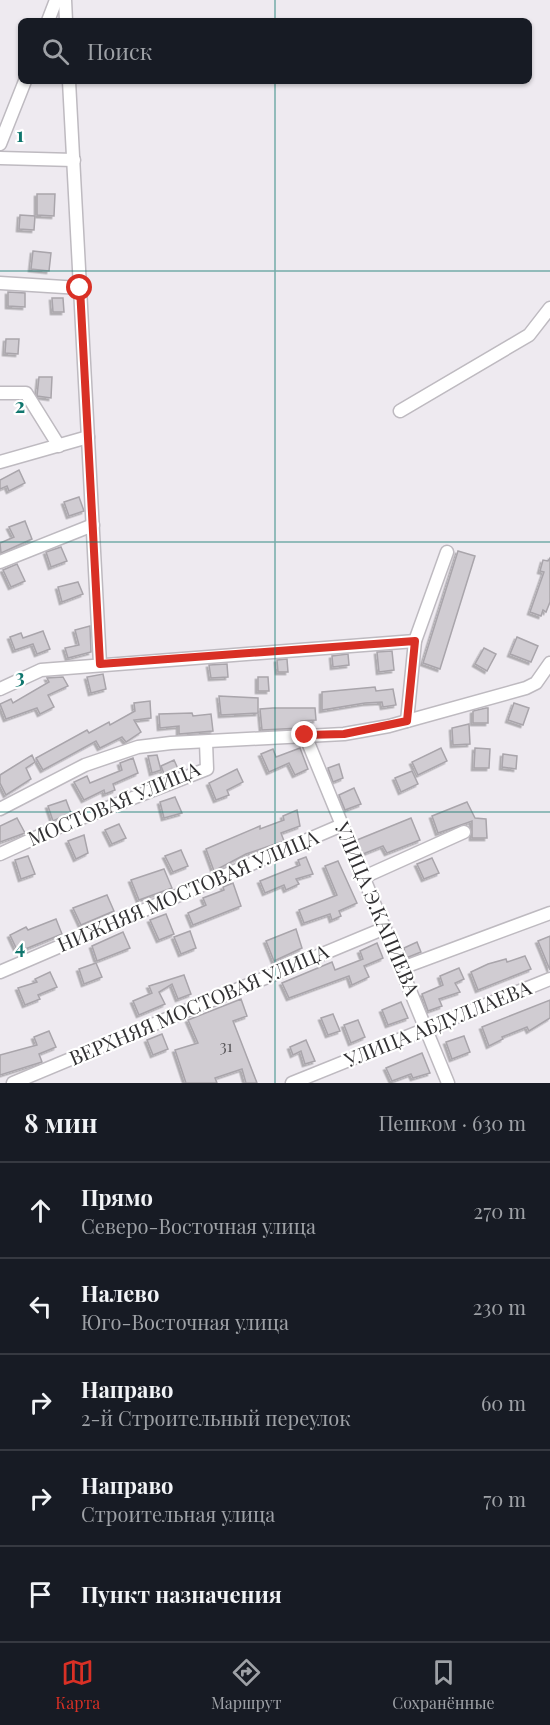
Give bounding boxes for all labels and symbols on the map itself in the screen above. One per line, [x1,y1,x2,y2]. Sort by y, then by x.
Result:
text: 1 [16,120,24,147]
route start [66,274,92,300]
text: 2 [15,391,25,418]
text: 3 [15,662,25,689]
route end [291,721,317,747]
street label: МОСТОВАЯ УЛИЦА [23,754,204,851]
street label: УЛИЦА Э.КАПИЕВА [329,817,427,1000]
street label: НИЖНЯЯ МОСТОВАЯ УЛИЦА [53,822,322,957]
text: 4 [15,932,25,959]
street label: ВЕРХНЯЯ МОСТОВАЯ УЛИЦА [65,937,333,1071]
street label: УЛИЦА АБДУЛЛАЕВА [339,973,535,1073]
house number: 31 [219,1035,233,1056]

